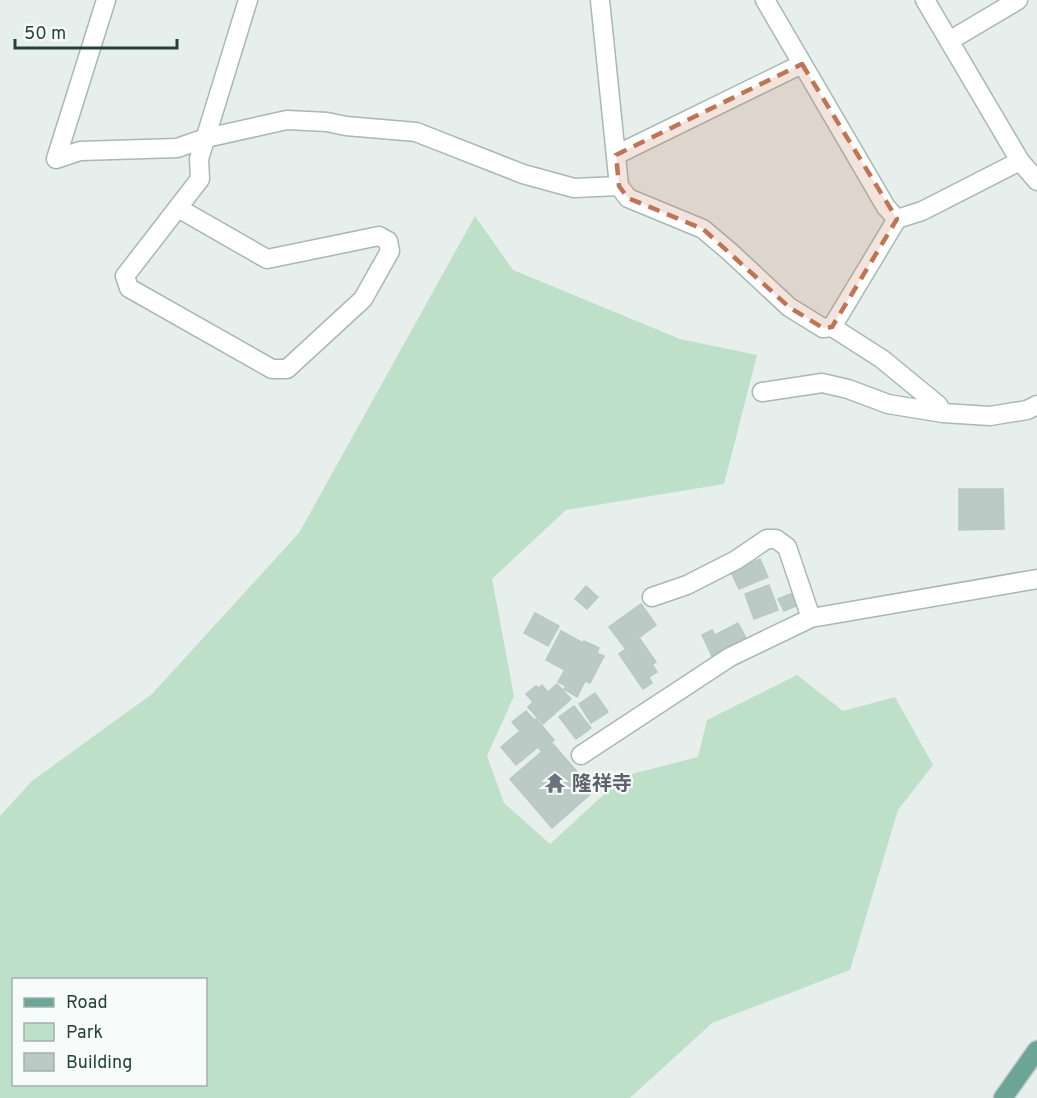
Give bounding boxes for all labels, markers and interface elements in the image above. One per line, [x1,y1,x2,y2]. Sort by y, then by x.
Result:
scale bar [15,12,177,50]
text: 50 m [24,23,66,46]
temple icon: 隆祥寺 [543,771,567,795]
place label: 隆祥寺 [572,772,632,798]
legend [12,978,207,1086]
text: Road [66,992,108,1015]
text: Park [66,1022,103,1045]
text: Building [66,1052,132,1075]

